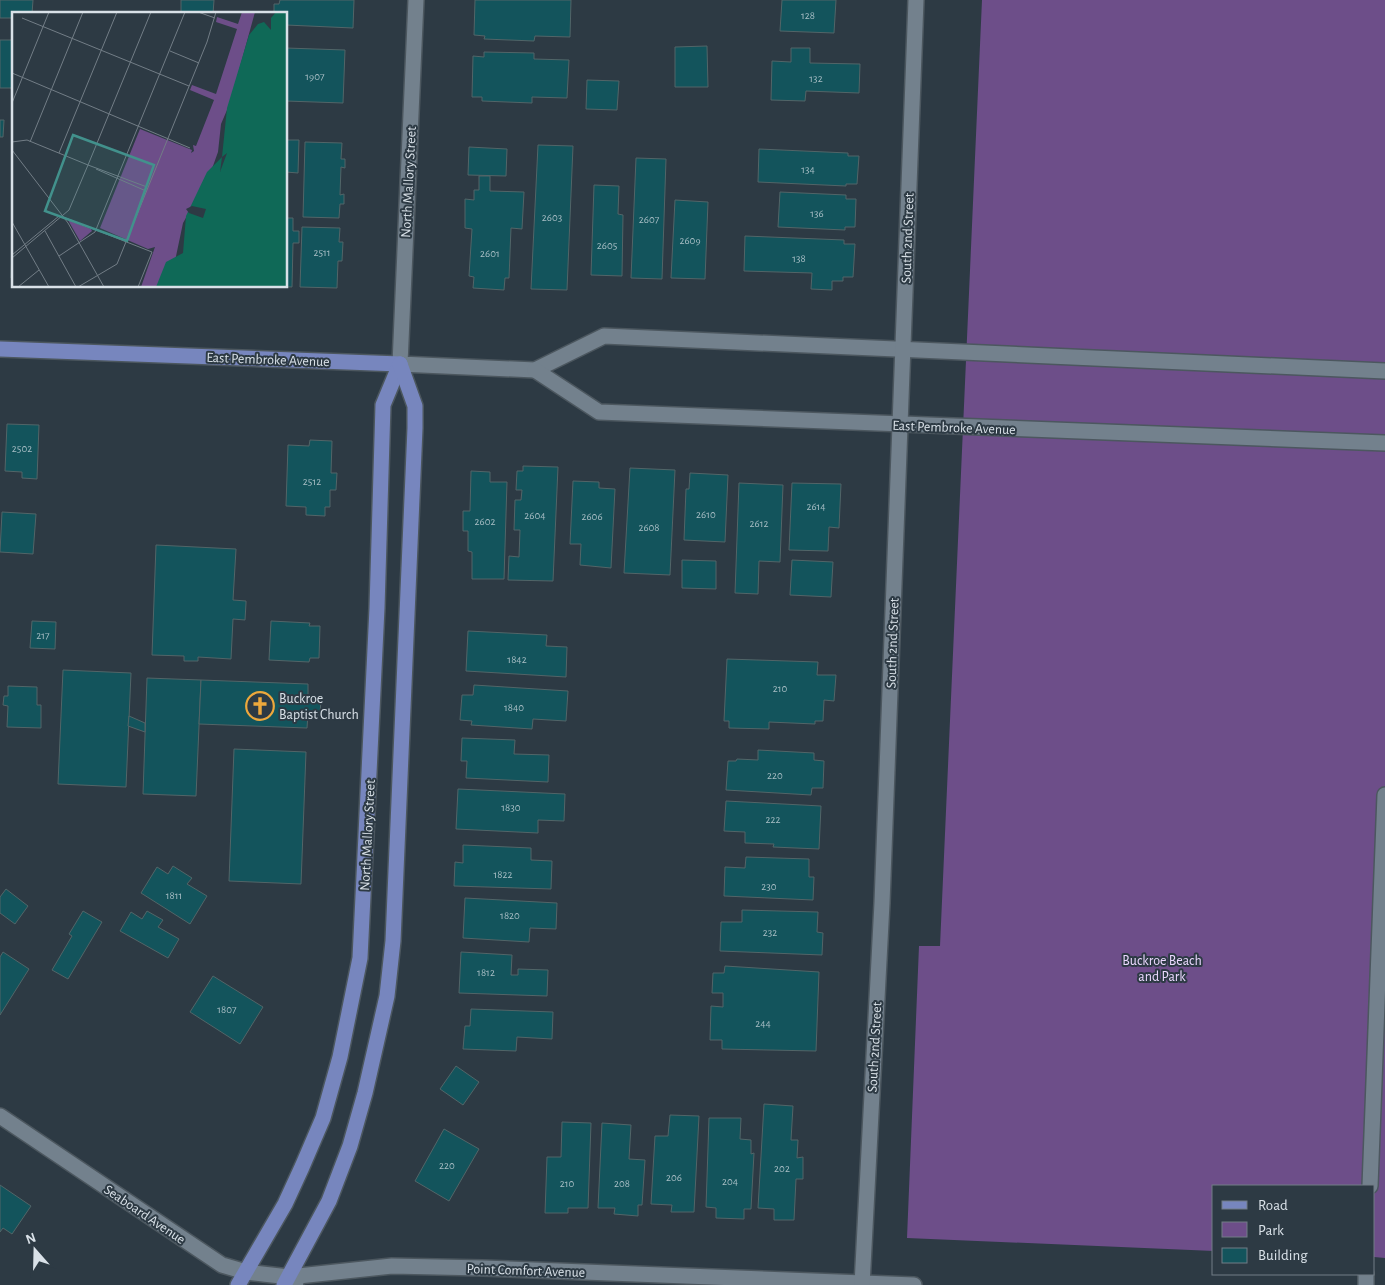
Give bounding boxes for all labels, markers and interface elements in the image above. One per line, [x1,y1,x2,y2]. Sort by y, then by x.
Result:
house number: 128 [801,10,815,21]
inset map [12,12,288,288]
house number: 1907 [305,71,325,82]
house number: 132 [809,73,823,84]
street label: North Mallory Street [399,125,419,238]
house number: 134 [801,164,815,175]
street label: South 2nd Street [899,192,917,284]
house number: 136 [810,208,824,219]
house number: 2603 [542,212,563,223]
house number: 2607 [639,214,660,225]
house number: 2609 [679,235,701,246]
house number: 2605 [597,240,618,251]
house number: 2511 [313,247,331,258]
house number: 2601 [480,248,500,259]
house number: 138 [792,253,806,264]
street label: East Pembroke Avenue [206,351,330,369]
street label: East Pembroke Avenue [892,419,1016,437]
house number: 2502 [12,443,32,454]
house number: 2512 [303,476,321,487]
house number: 2614 [806,501,826,512]
house number: 2610 [696,509,716,520]
house number: 2604 [524,510,546,521]
house number: 2606 [581,511,603,522]
house number: 2602 [475,516,496,527]
house number: 2612 [750,518,768,529]
house number: 2608 [638,522,660,533]
street label: South 2nd Street [884,597,902,689]
house number: 217 [36,630,50,641]
house number: 1842 [507,654,527,665]
house number: 210 [773,683,787,694]
church icon: Buckroe Baptist Church [245,691,275,721]
place label: Buckroe Baptist Church [279,692,359,722]
house number: 1840 [504,702,524,713]
house number: 220 [767,770,783,781]
street label: North Mallory Street [358,778,378,891]
house number: 1830 [501,802,521,813]
house number: 222 [765,814,781,825]
house number: 1822 [493,869,513,880]
house number: 230 [761,881,777,892]
house number: 1811 [166,890,182,901]
house number: 1820 [500,910,520,921]
house number: 232 [763,927,777,938]
park label: Buckroe Beach and Park [1122,954,1202,984]
house number: 1812 [477,967,495,978]
street label: South 2nd Street [866,1001,884,1093]
house number: 1807 [217,1004,237,1015]
house number: 244 [755,1018,771,1029]
house number: 220 [439,1160,455,1171]
house number: 202 [774,1163,790,1174]
house number: 206 [666,1172,682,1183]
house number: 204 [722,1176,738,1187]
house number: 210 [560,1178,574,1189]
house number: 208 [614,1178,630,1189]
street label: Seaboard Avenue [101,1183,188,1247]
legend [1212,1185,1375,1275]
text: Road [1258,1198,1288,1213]
text: Park [1258,1223,1284,1238]
north arrow [10,1225,60,1275]
text: N [24,1230,38,1247]
text: Building [1258,1248,1308,1263]
street label: Point Comfort Avenue [466,1262,585,1280]

